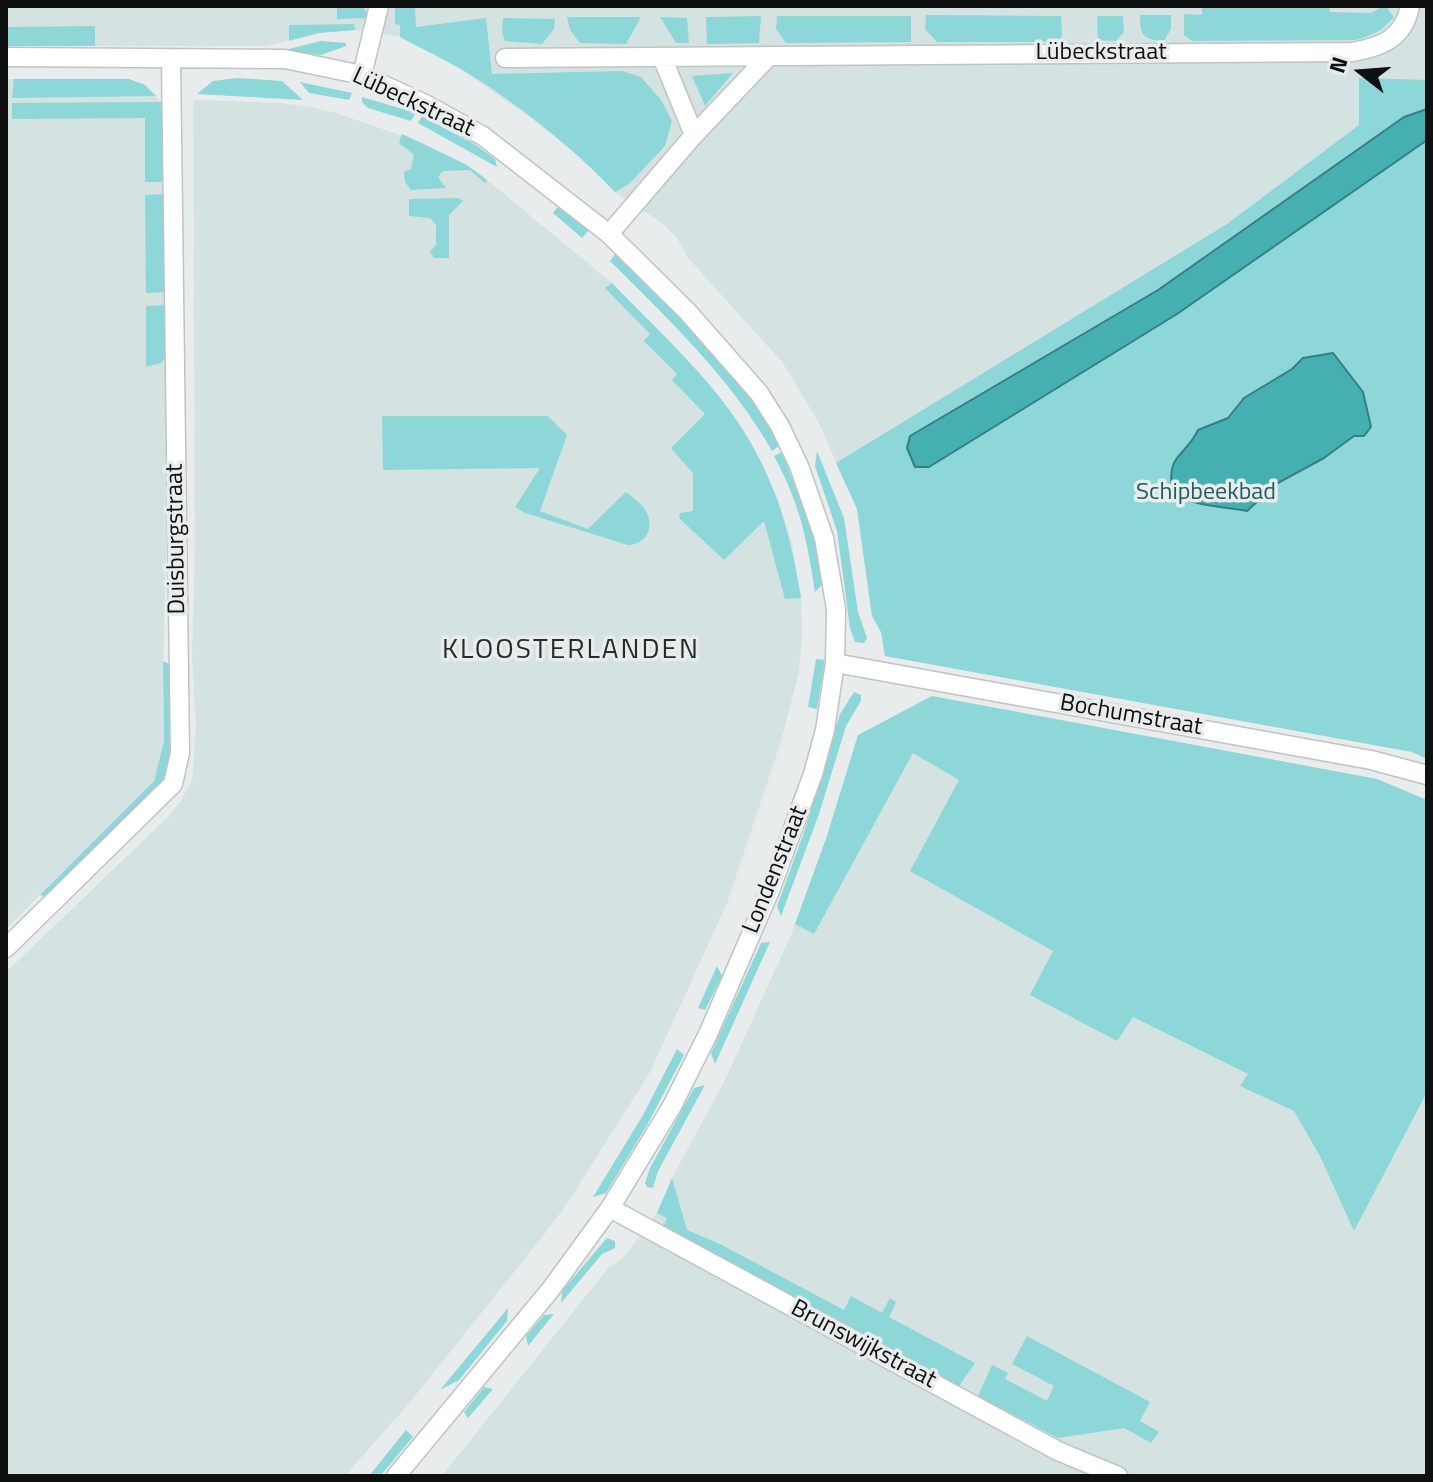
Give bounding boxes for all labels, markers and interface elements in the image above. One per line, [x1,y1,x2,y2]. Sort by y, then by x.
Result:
north arrow [1321,32,1401,112]
street label: Lübeckstraat [1035,39,1167,67]
text: N [1320,53,1357,77]
street label: Lübeckstraat [347,62,479,144]
street label: Duisburgstraat [161,463,193,615]
park label: Schipbeekbad [1136,479,1276,507]
district label: KLOOSTERLANDEN [442,634,700,668]
street label: Bochumstraat [1058,689,1204,743]
street label: Londenstraat [737,802,815,938]
street label: Brunswijkstraat [785,1295,941,1395]

